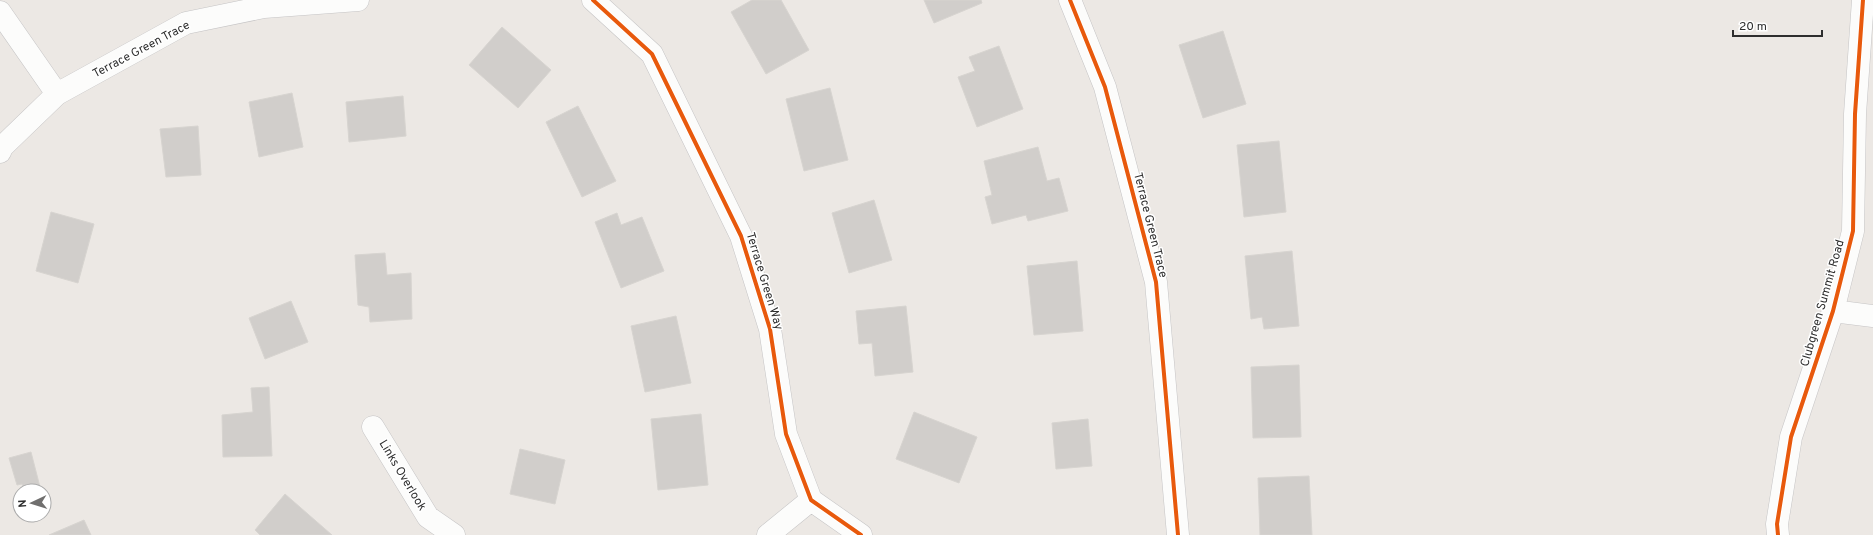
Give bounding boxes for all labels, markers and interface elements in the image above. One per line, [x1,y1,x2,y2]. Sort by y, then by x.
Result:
scale bar [1733,12,1822,38]
street label: Terrace Green Trace [90,18,193,82]
text: 20 m [1739,19,1767,35]
street label: Terrace Green Trace [1129,171,1171,279]
street label: Terrace Green Way [742,231,786,332]
street label: Clubgreen Summit Road [1797,238,1849,369]
street label: Links Overlook [375,437,430,514]
north arrow [12,483,52,523]
text: N [16,499,30,508]

